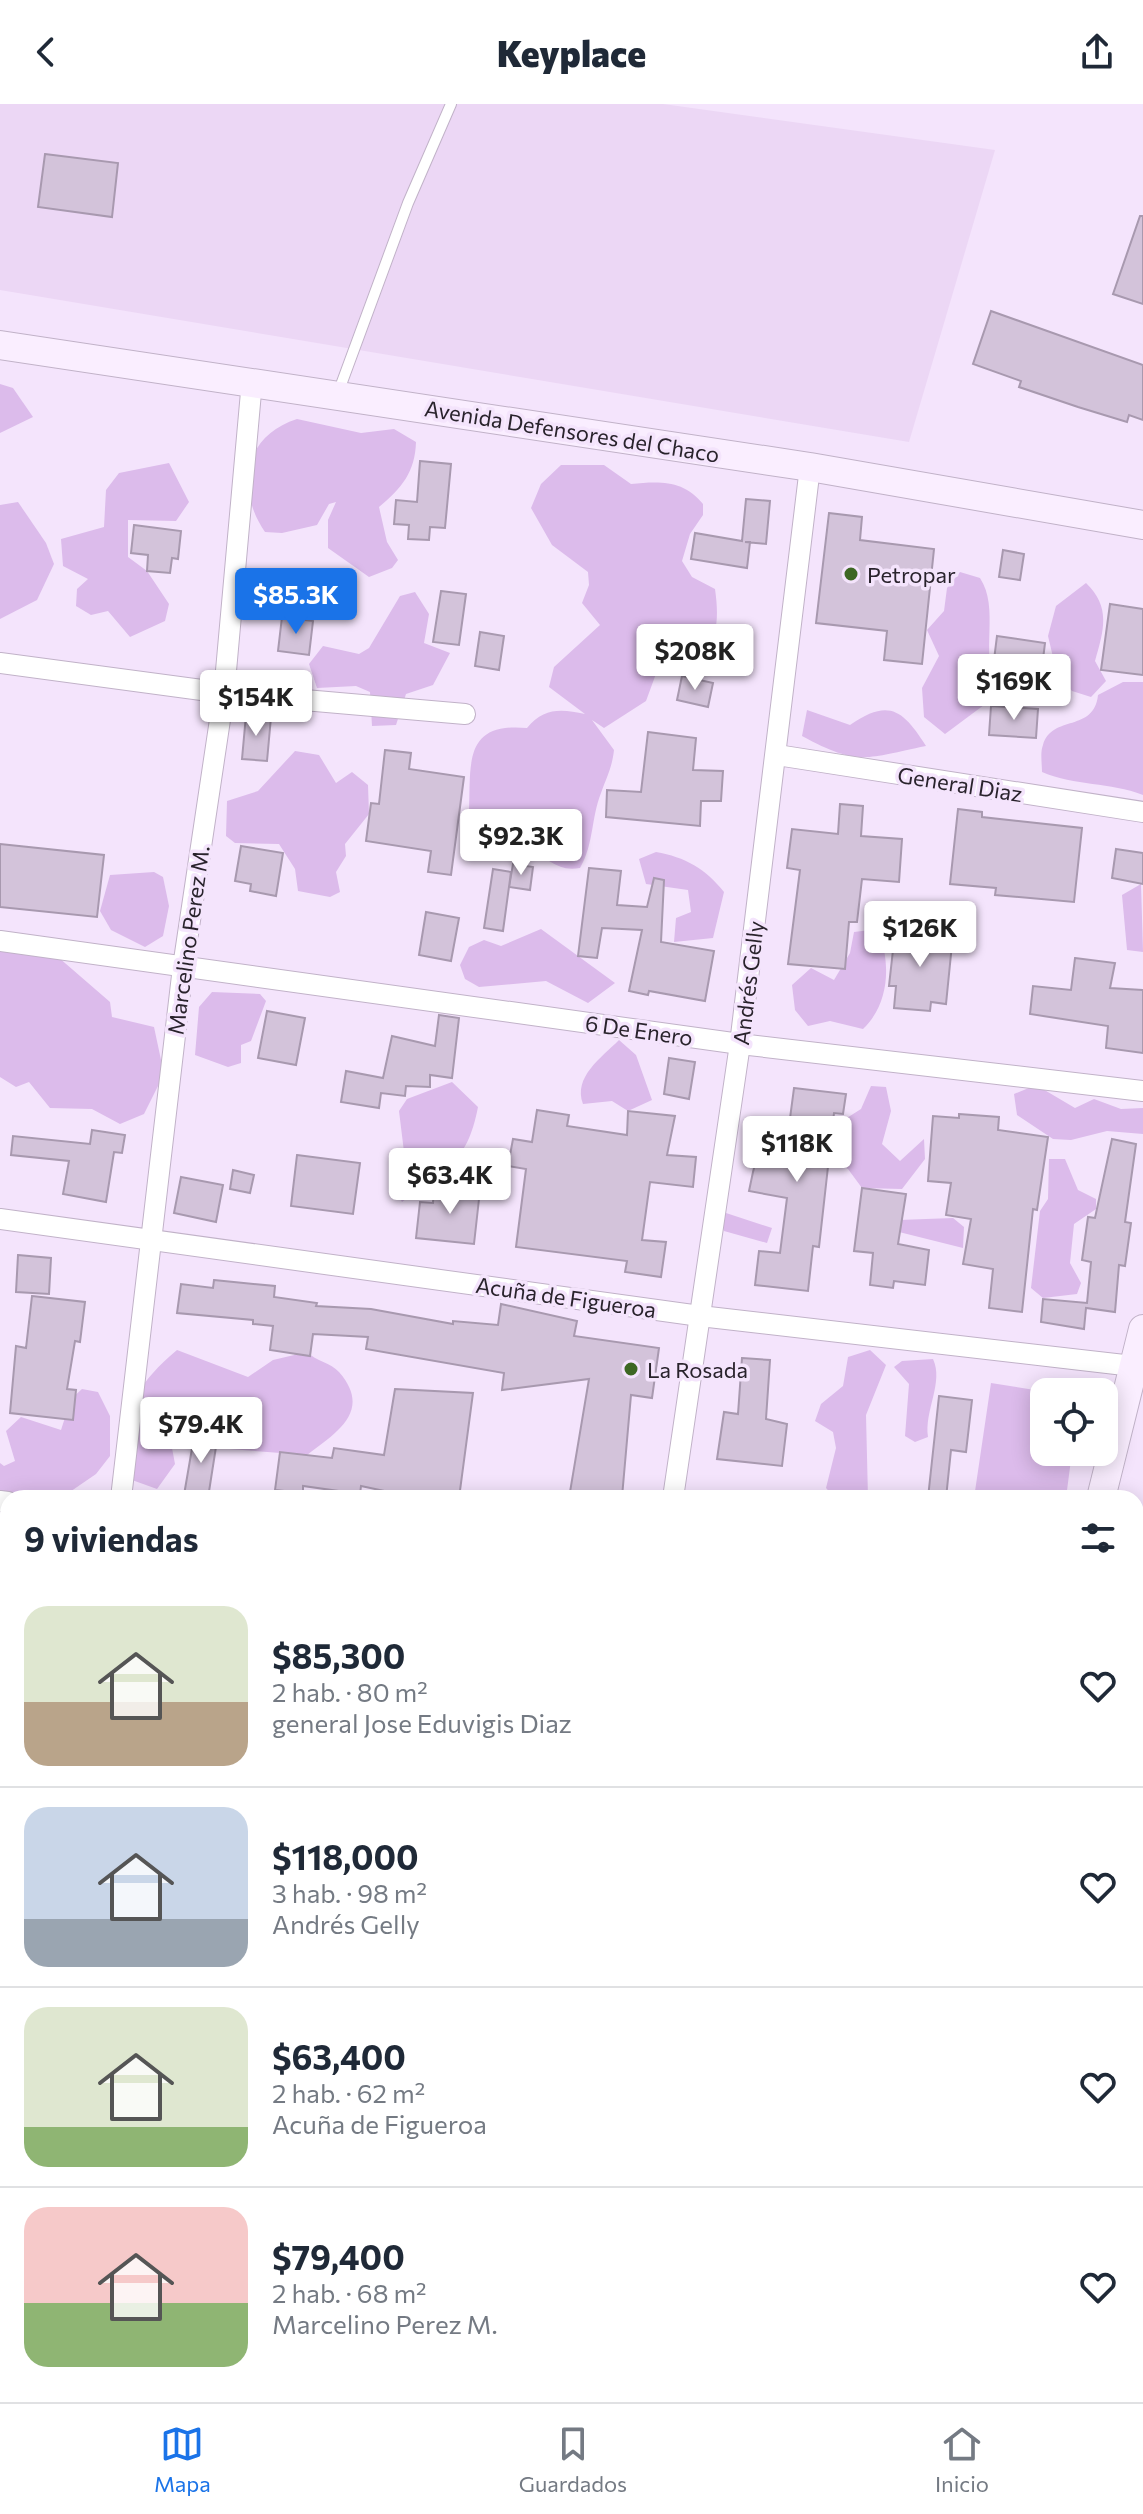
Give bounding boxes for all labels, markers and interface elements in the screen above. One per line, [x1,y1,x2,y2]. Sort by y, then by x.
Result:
icon: back [24,30,68,74]
text: Keyplace [497,30,646,74]
icon: share [1075,30,1119,74]
street label: Avenida Defensores del Chaco [423,394,721,468]
place label: Petropar [867,561,956,588]
marker: Petropar [842,565,860,583]
pin: $85.3K [231,568,361,636]
text: $85.3K [253,578,339,609]
pin: $208K [639,624,751,692]
text: $208K [654,634,736,665]
pin: $169K [958,654,1070,722]
text: $169K [976,664,1052,695]
pin: $154K [200,670,312,738]
text: $154K [218,680,294,711]
street label: General Diaz [896,761,1024,807]
pin: $92.3K [456,809,586,877]
text: $92.3K [478,819,564,850]
street label: Marcelino Perez M. [161,844,215,1036]
pin: $126K [864,901,976,969]
text: $126K [882,911,958,942]
street label: Andrés Gelly [727,919,769,1047]
street label: 6 De Enero [583,1009,695,1051]
pin: $118K [741,1116,853,1184]
text: $118K [761,1126,833,1157]
pin: $63.4K [385,1148,515,1216]
text: $63.4K [407,1158,493,1189]
street label: Acuña de Figueroa [474,1271,658,1323]
place label: La Rosada [647,1356,748,1383]
marker: La Rosada [622,1360,640,1378]
map controls [1030,1378,1118,1466]
button: locate [1030,1378,1118,1466]
pin: $79.4K [136,1397,266,1465]
text: $79.4K [158,1407,244,1438]
icon: filters [1076,1516,1120,1560]
text: 9 viviendas [24,1517,199,1559]
text: $85,300 [272,1634,405,1676]
icon: home [88,1638,184,1734]
icon: heart [1076,1664,1120,1708]
text: 2 hab. · 80 m² [272,1676,428,1707]
text: general Jose Eduvigis Diaz [272,1707,572,1738]
text: $118,000 [272,1835,419,1877]
icon: home [88,1839,184,1935]
icon: heart [1076,1865,1120,1909]
text: 3 hab. · 98 m² [272,1877,427,1908]
text: Andrés Gelly [272,1908,420,1939]
text: $63,400 [272,2035,406,2077]
icon: home [88,2039,184,2135]
icon: heart [1076,2065,1120,2109]
text: 2 hab. · 62 m² [272,2077,425,2108]
text: Acuña de Figueroa [272,2108,487,2139]
text: $79,400 [272,2235,405,2277]
icon: home [88,2239,184,2335]
icon: heart [1076,2265,1120,2309]
text: 2 hab. · 68 m² [272,2277,427,2308]
text: Marcelino Perez M. [272,2308,498,2339]
tab: Mapa [154,2422,211,2497]
tab: Guardados [519,2422,627,2497]
tab: Inicio [935,2422,989,2497]

